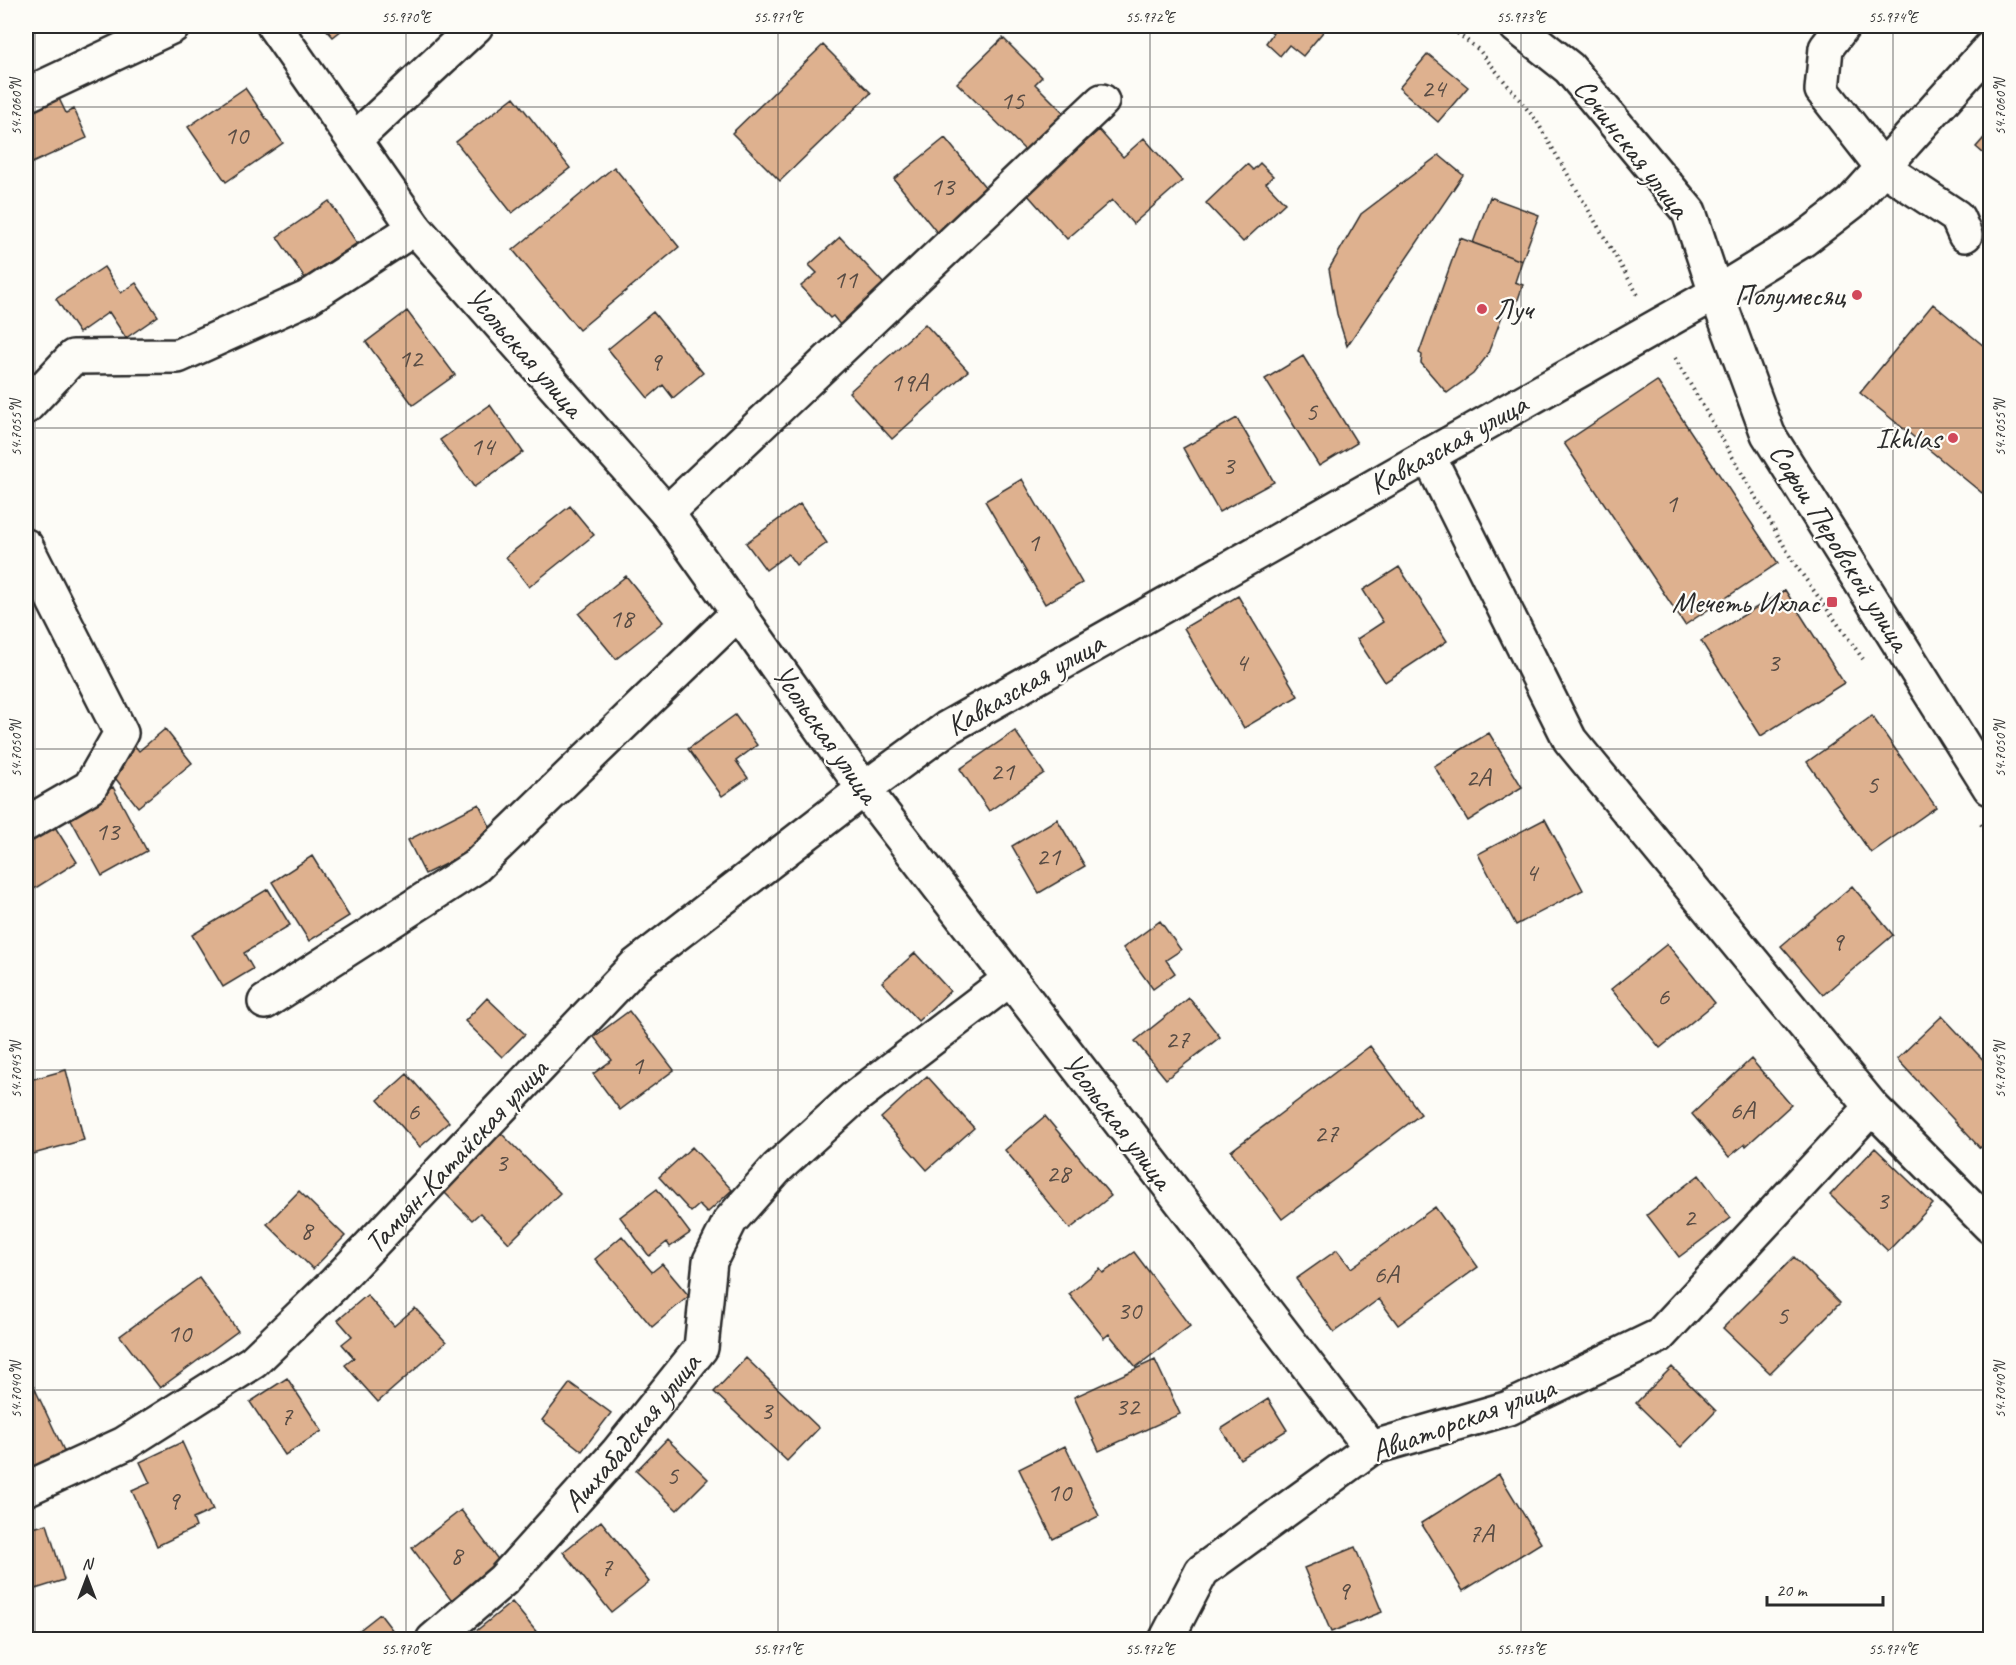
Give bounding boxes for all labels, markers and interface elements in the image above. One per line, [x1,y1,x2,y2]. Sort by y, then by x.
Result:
text: 55.970°E [382,8,433,27]
text: 55.971°E [754,8,805,27]
text: 55.972°E [1126,8,1177,27]
text: 55.973°E [1497,8,1548,27]
text: 55.974°E [1869,8,1920,27]
street label: Сочинская улица [1566,70,1700,227]
house number: 24 [1421,71,1448,105]
text: 54.7060°N [7,76,26,135]
text: 54.7060°N [1991,76,2010,135]
house number: 15 [1000,83,1026,117]
house number: 10 [224,118,250,152]
house number: 13 [930,169,956,203]
house number: 11 [833,262,859,296]
place label: Полумесяц [1734,276,1847,314]
street label: Усольская улица [458,279,594,427]
marker: Полумесяц [1850,288,1864,302]
place label: Луч [1494,290,1535,328]
marker: Луч [1475,302,1489,316]
house number: 12 [398,341,424,375]
house number: 9 [649,344,663,378]
house number: 19А [890,365,929,399]
street label: Кавказская улица [1362,384,1536,503]
house number: 5 [1305,394,1319,428]
text: 54.7055°N [7,397,26,456]
text: 54.7055°N [1991,397,2010,456]
place label: Ikhlas [1875,419,1944,457]
house number: 14 [470,429,497,463]
marker: Ikhlas [1946,431,1960,445]
street label: Софьи Перовской улица [1761,436,1921,660]
house number: 3 [1222,448,1236,482]
house number: 1 [1665,486,1679,520]
house number: 1 [1027,525,1041,559]
place label: Мечеть Ихлас [1672,583,1821,621]
marker: Мечеть Ихлас [1825,595,1839,609]
house number: 18 [609,601,636,635]
street label: Кавказская улица [940,623,1112,744]
house number: 4 [1235,645,1250,679]
house number: 3 [1767,645,1781,679]
street label: Усольская улица [764,657,889,813]
text: 54.7050°N [7,718,26,777]
text: 54.7050°N [1991,718,2010,777]
house number: 21 [990,754,1016,788]
house number: 2А [1465,760,1492,794]
house number: 5 [1866,767,1880,801]
house number: 13 [95,814,121,848]
house number: 21 [1036,839,1062,873]
house number: 4 [1525,855,1540,889]
house number: 9 [1831,924,1845,958]
house number: 6 [1657,979,1670,1013]
house number: 27 [1165,1022,1191,1056]
text: 54.7045°N [7,1039,26,1098]
text: 54.7045°N [1991,1039,2010,1098]
street label: Усольская улица [1054,1045,1183,1199]
house number: 1 [631,1048,645,1082]
street label: Тамьян-Катайская улица [356,1049,557,1261]
house number: 6А [1729,1093,1756,1127]
house number: 6 [407,1094,420,1128]
house number: 27 [1314,1116,1340,1150]
house number: 3 [495,1145,509,1179]
house number: 28 [1046,1156,1073,1190]
house number: 3 [1876,1183,1890,1217]
house number: 2 [1683,1200,1697,1234]
house number: 8 [300,1213,315,1247]
house number: 6А [1373,1257,1400,1291]
house number: 30 [1117,1293,1143,1327]
house number: 5 [1776,1298,1790,1332]
house number: 10 [167,1316,193,1350]
street label: Ашхабадская улица [554,1344,710,1520]
text: 54.7040°N [7,1359,26,1418]
text: 54.7040°N [1991,1359,2010,1418]
street label: Авиаторская улица [1366,1367,1562,1470]
house number: 32 [1115,1389,1141,1423]
house number: 3 [760,1393,774,1427]
house number: 7 [280,1399,294,1433]
house number: 5 [666,1458,680,1492]
house number: 10 [1047,1475,1073,1509]
house number: 9 [167,1483,181,1517]
house number: 7А [1468,1516,1495,1550]
house number: 8 [450,1538,465,1572]
north arrow [57,1548,117,1608]
house number: 7 [600,1550,614,1584]
text: N [82,1554,95,1574]
scale bar [1767,1569,1882,1607]
house number: 9 [1337,1573,1351,1607]
text: 20 m [1776,1579,1809,1601]
text: 55.970°E [382,1640,433,1659]
text: 55.971°E [754,1640,805,1659]
text: 55.972°E [1126,1640,1177,1659]
text: 55.973°E [1497,1640,1548,1659]
text: 55.974°E [1869,1640,1920,1659]

